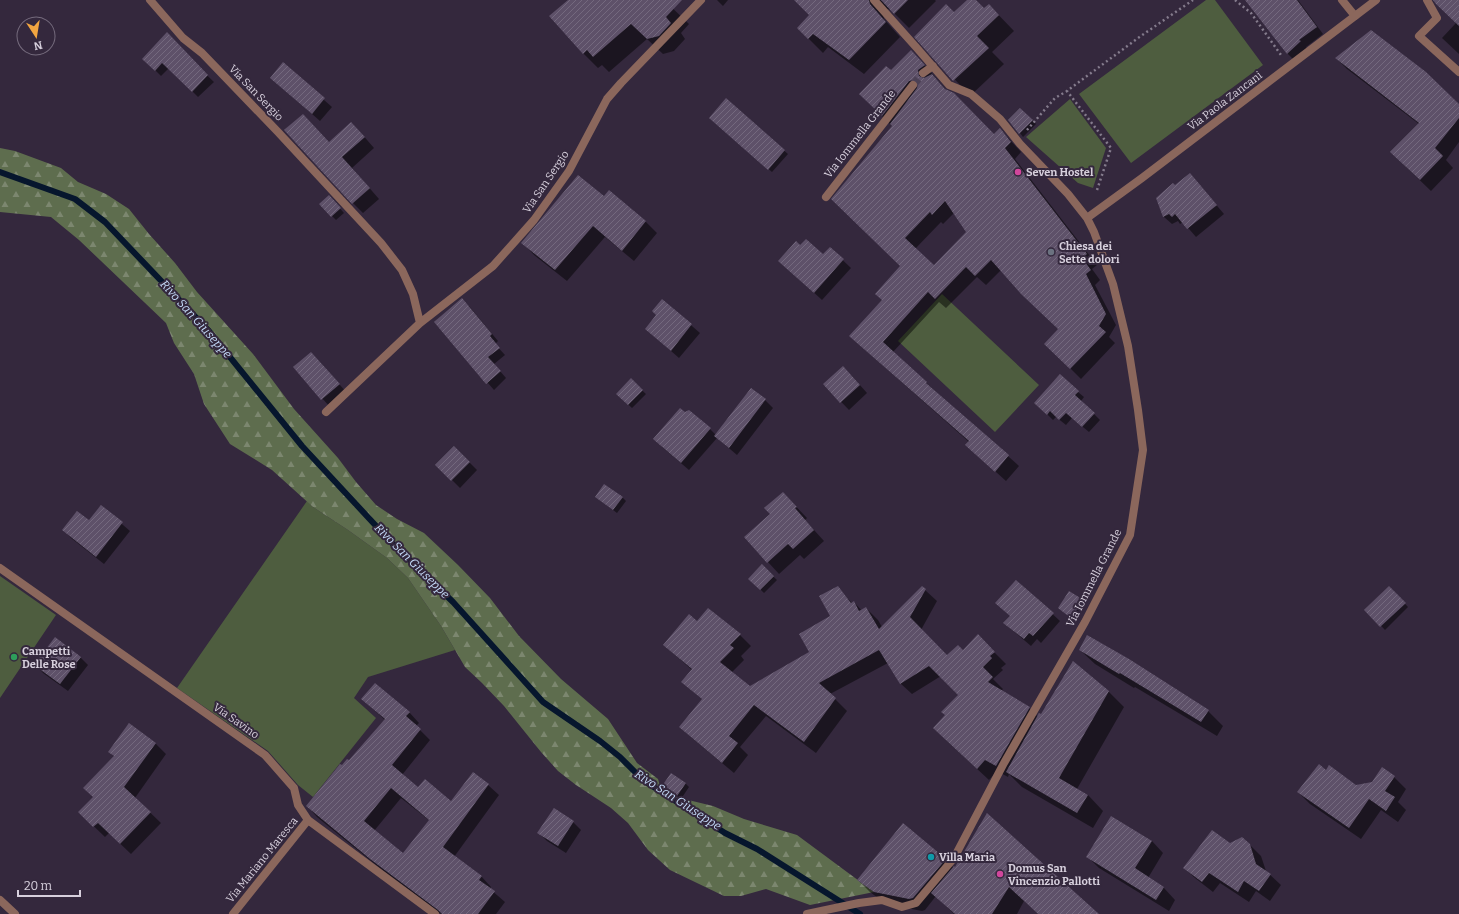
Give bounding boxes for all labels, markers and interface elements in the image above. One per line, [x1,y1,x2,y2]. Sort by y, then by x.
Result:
north arrow [16,16,56,56]
text: N [32,38,43,53]
street label: Via San Sergio [226,62,286,124]
street label: Via Paola Zancani [1185,68,1265,133]
street label: Via Iommella Grande [822,87,898,181]
street label: Via San Sergio [520,148,572,216]
place label: Seven Hostel [1026,166,1094,179]
marker: Seven Hostel [1013,167,1023,177]
place label: Chiesa dei Sette dolori [1059,240,1120,266]
marker: Chiesa dei Sette dolori [1046,247,1056,257]
water label: Rivo San Giuseppe [157,277,235,361]
water label: Rivo San Giuseppe [372,521,452,601]
street label: Via Iommella Grande [1064,527,1124,629]
place label: Campetti Delle Rose [22,645,76,671]
marker: Campetti Delle Rose [9,652,19,662]
street label: Via Savino [211,701,261,741]
water label: Rivo San Giuseppe [632,767,724,833]
street label: Via Mariano Maresca [223,815,301,905]
place label: Villa Maria [939,851,996,864]
marker: Villa Maria [926,852,936,862]
place label: Domus San Vincenzio Pallotti [1008,862,1100,888]
marker: Domus San Vincenzio Pallotti [995,869,1005,879]
scale bar [18,872,80,898]
text: 20 m [24,879,53,893]

